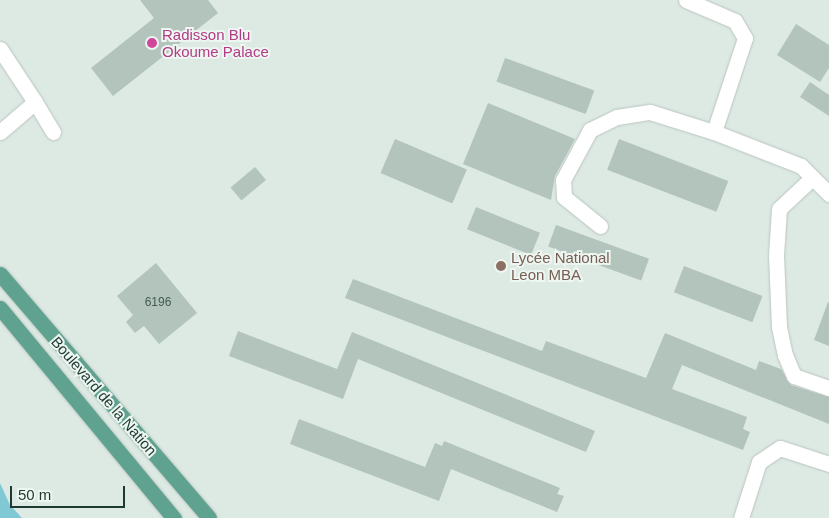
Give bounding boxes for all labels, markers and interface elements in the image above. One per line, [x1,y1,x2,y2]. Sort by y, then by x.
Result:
place label: Radisson Blu Okoume Palace [162,25,269,60]
marker: Radisson Blu Okoume Palace [146,37,158,49]
place label: Lycée National Leon MBA [511,248,610,283]
marker: Lycée National Leon MBA [495,260,507,272]
house number: 6196 [145,296,171,310]
street label: Boulevard de la Nation [47,333,161,459]
scale bar [12,476,128,508]
text: 50 m [18,486,51,503]

